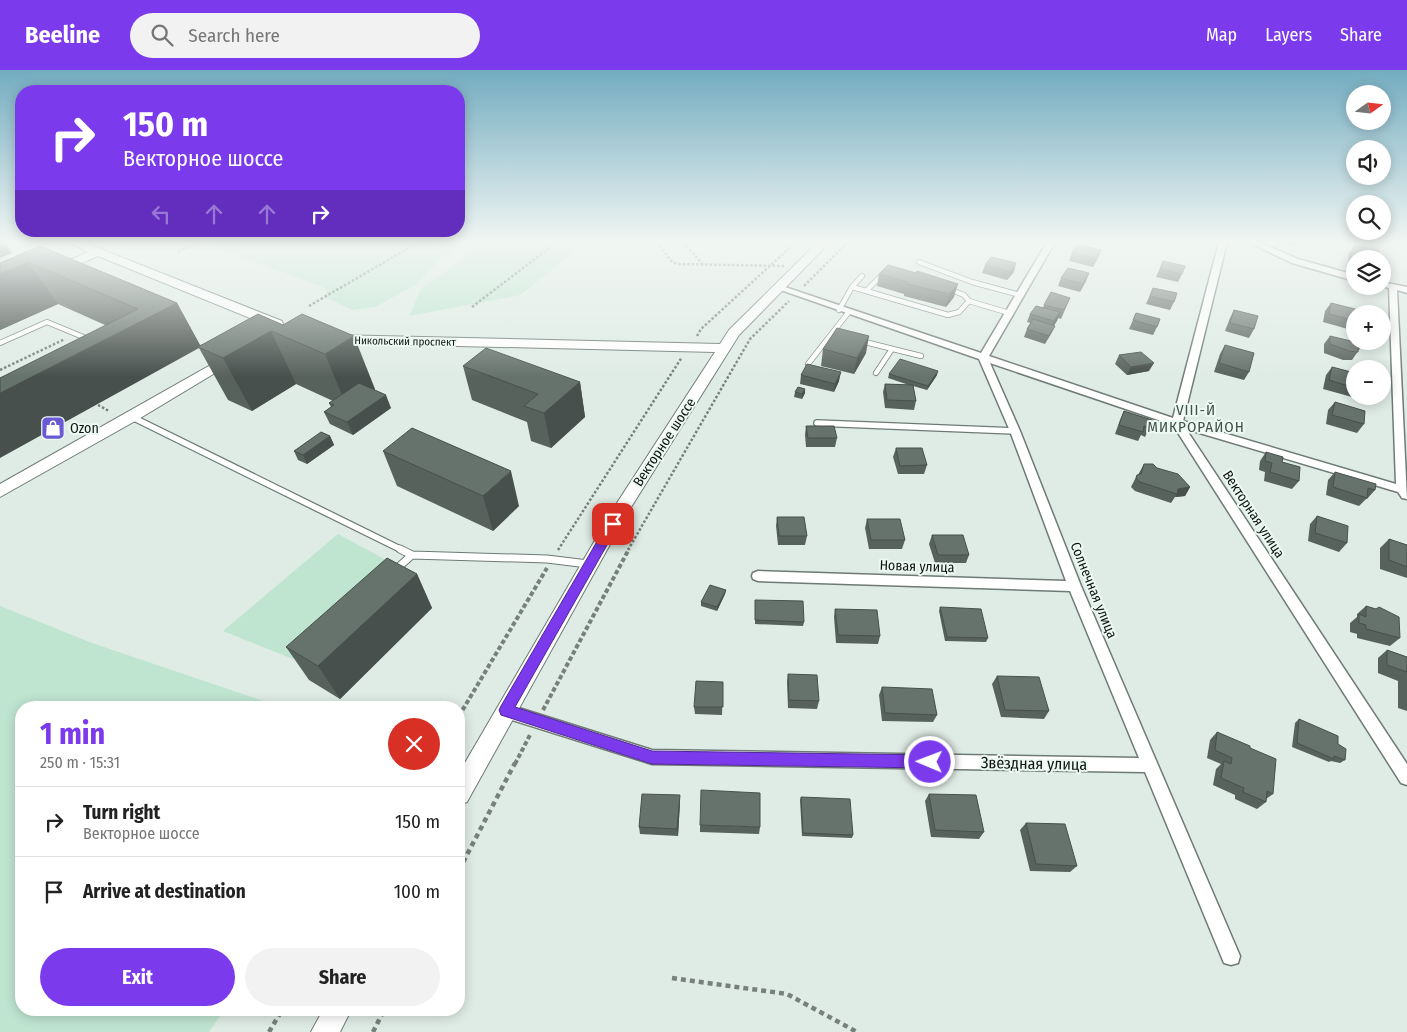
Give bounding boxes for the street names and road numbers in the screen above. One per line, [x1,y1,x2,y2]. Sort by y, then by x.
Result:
street label: Никольский проспект [354,334,456,349]
street label: Векторное шоссе [629,395,699,490]
street label: Векторная улица [1219,467,1288,561]
street label: Солнечная улица [1067,540,1121,641]
street label: Новая улица [879,557,955,576]
street label: Звёздная улица [981,753,1087,774]

